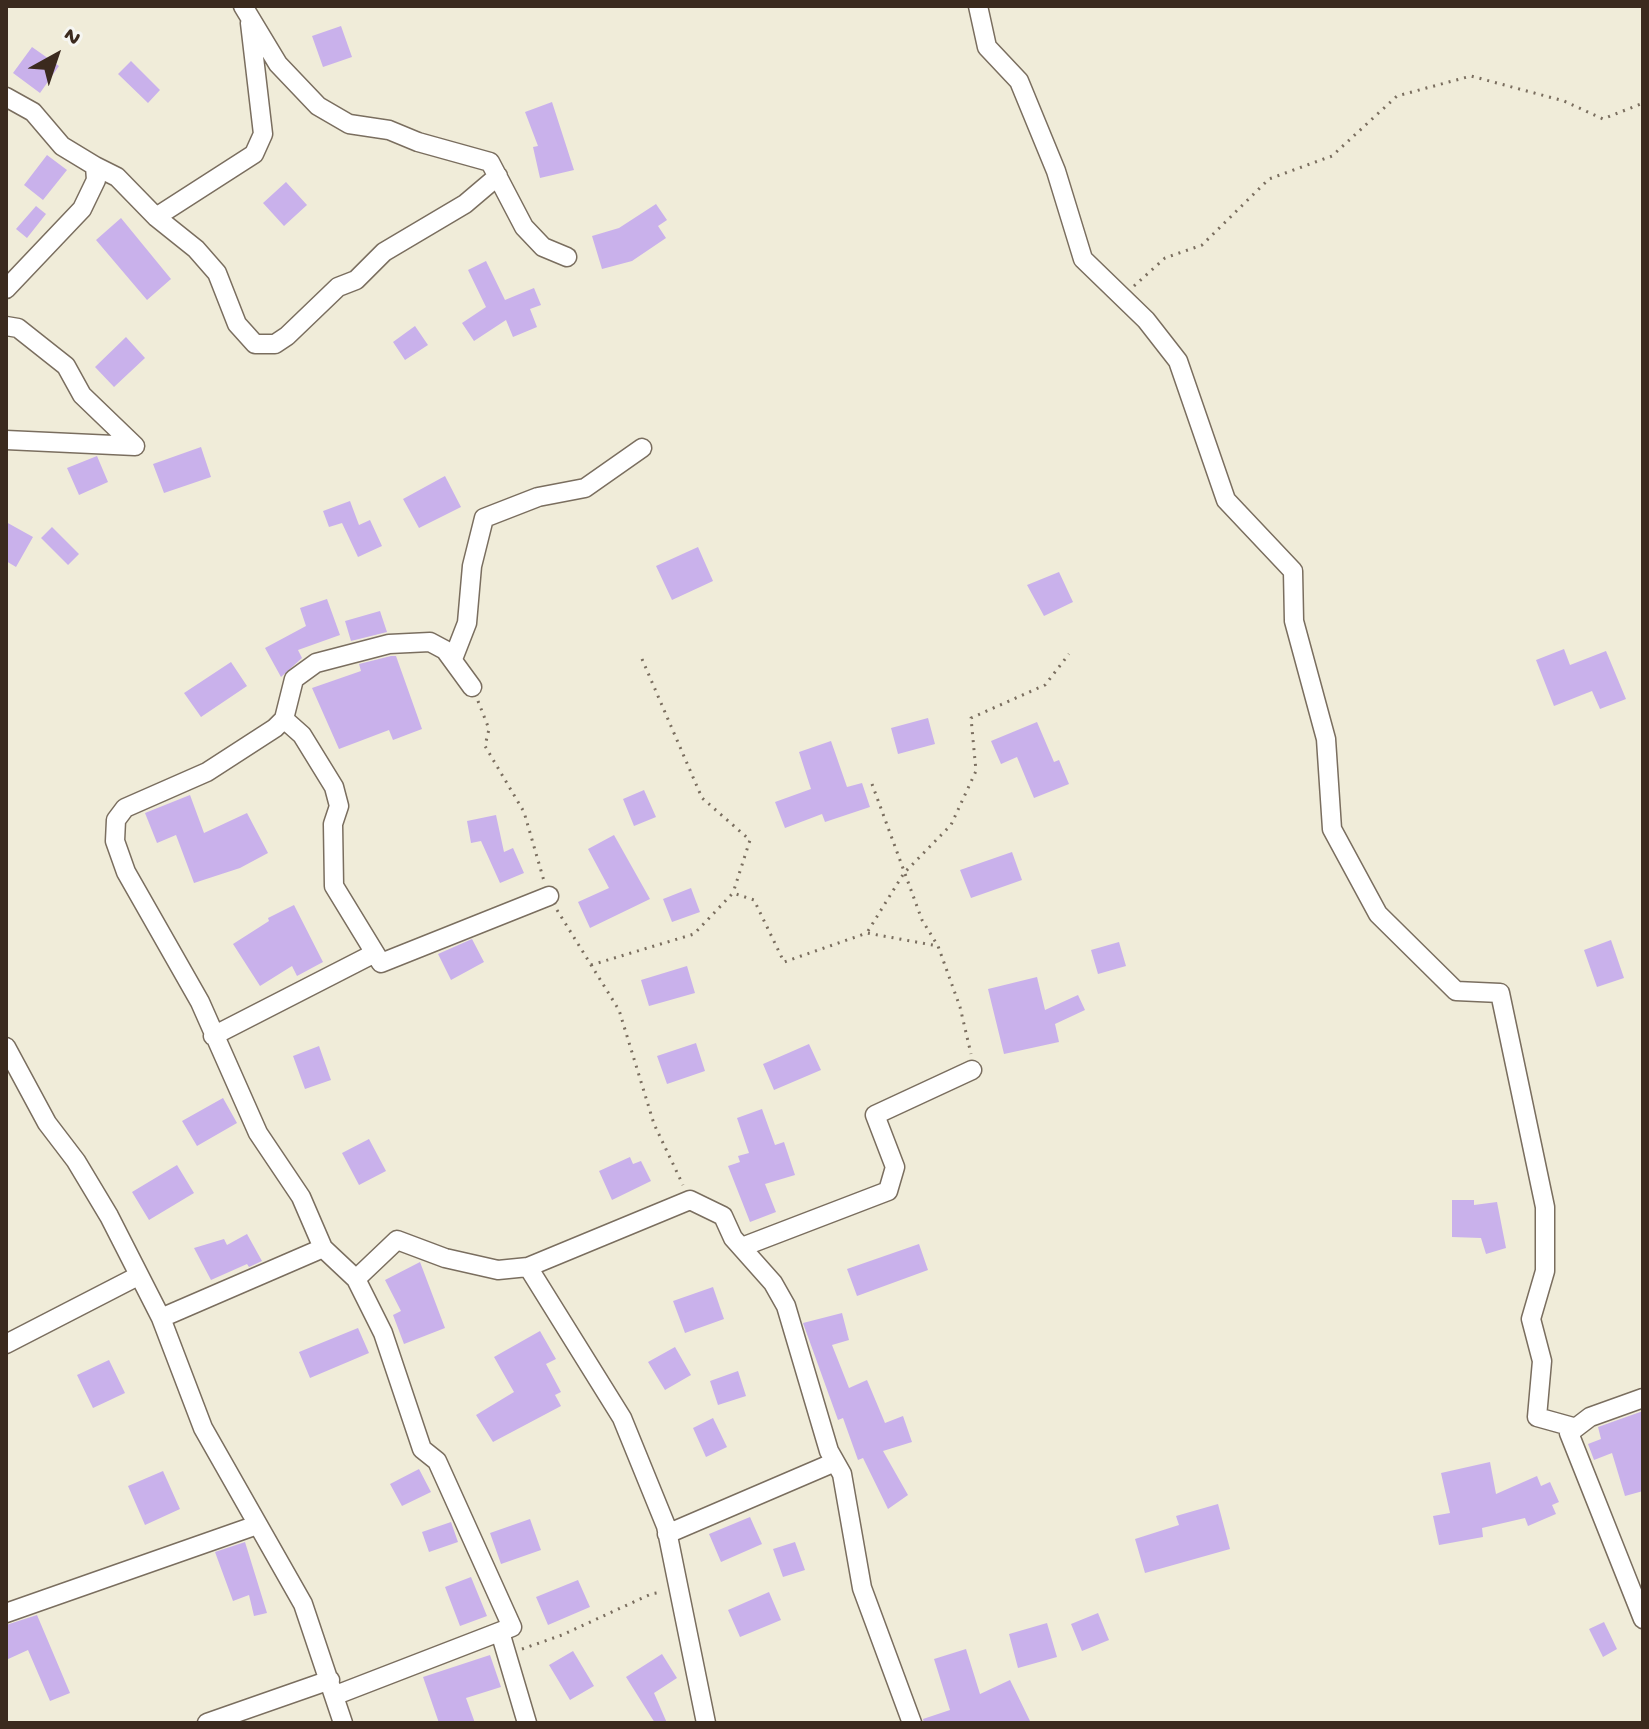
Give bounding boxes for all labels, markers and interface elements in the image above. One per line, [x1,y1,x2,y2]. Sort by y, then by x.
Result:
north arrow [16,16,96,96]
text: N [58,23,85,52]

